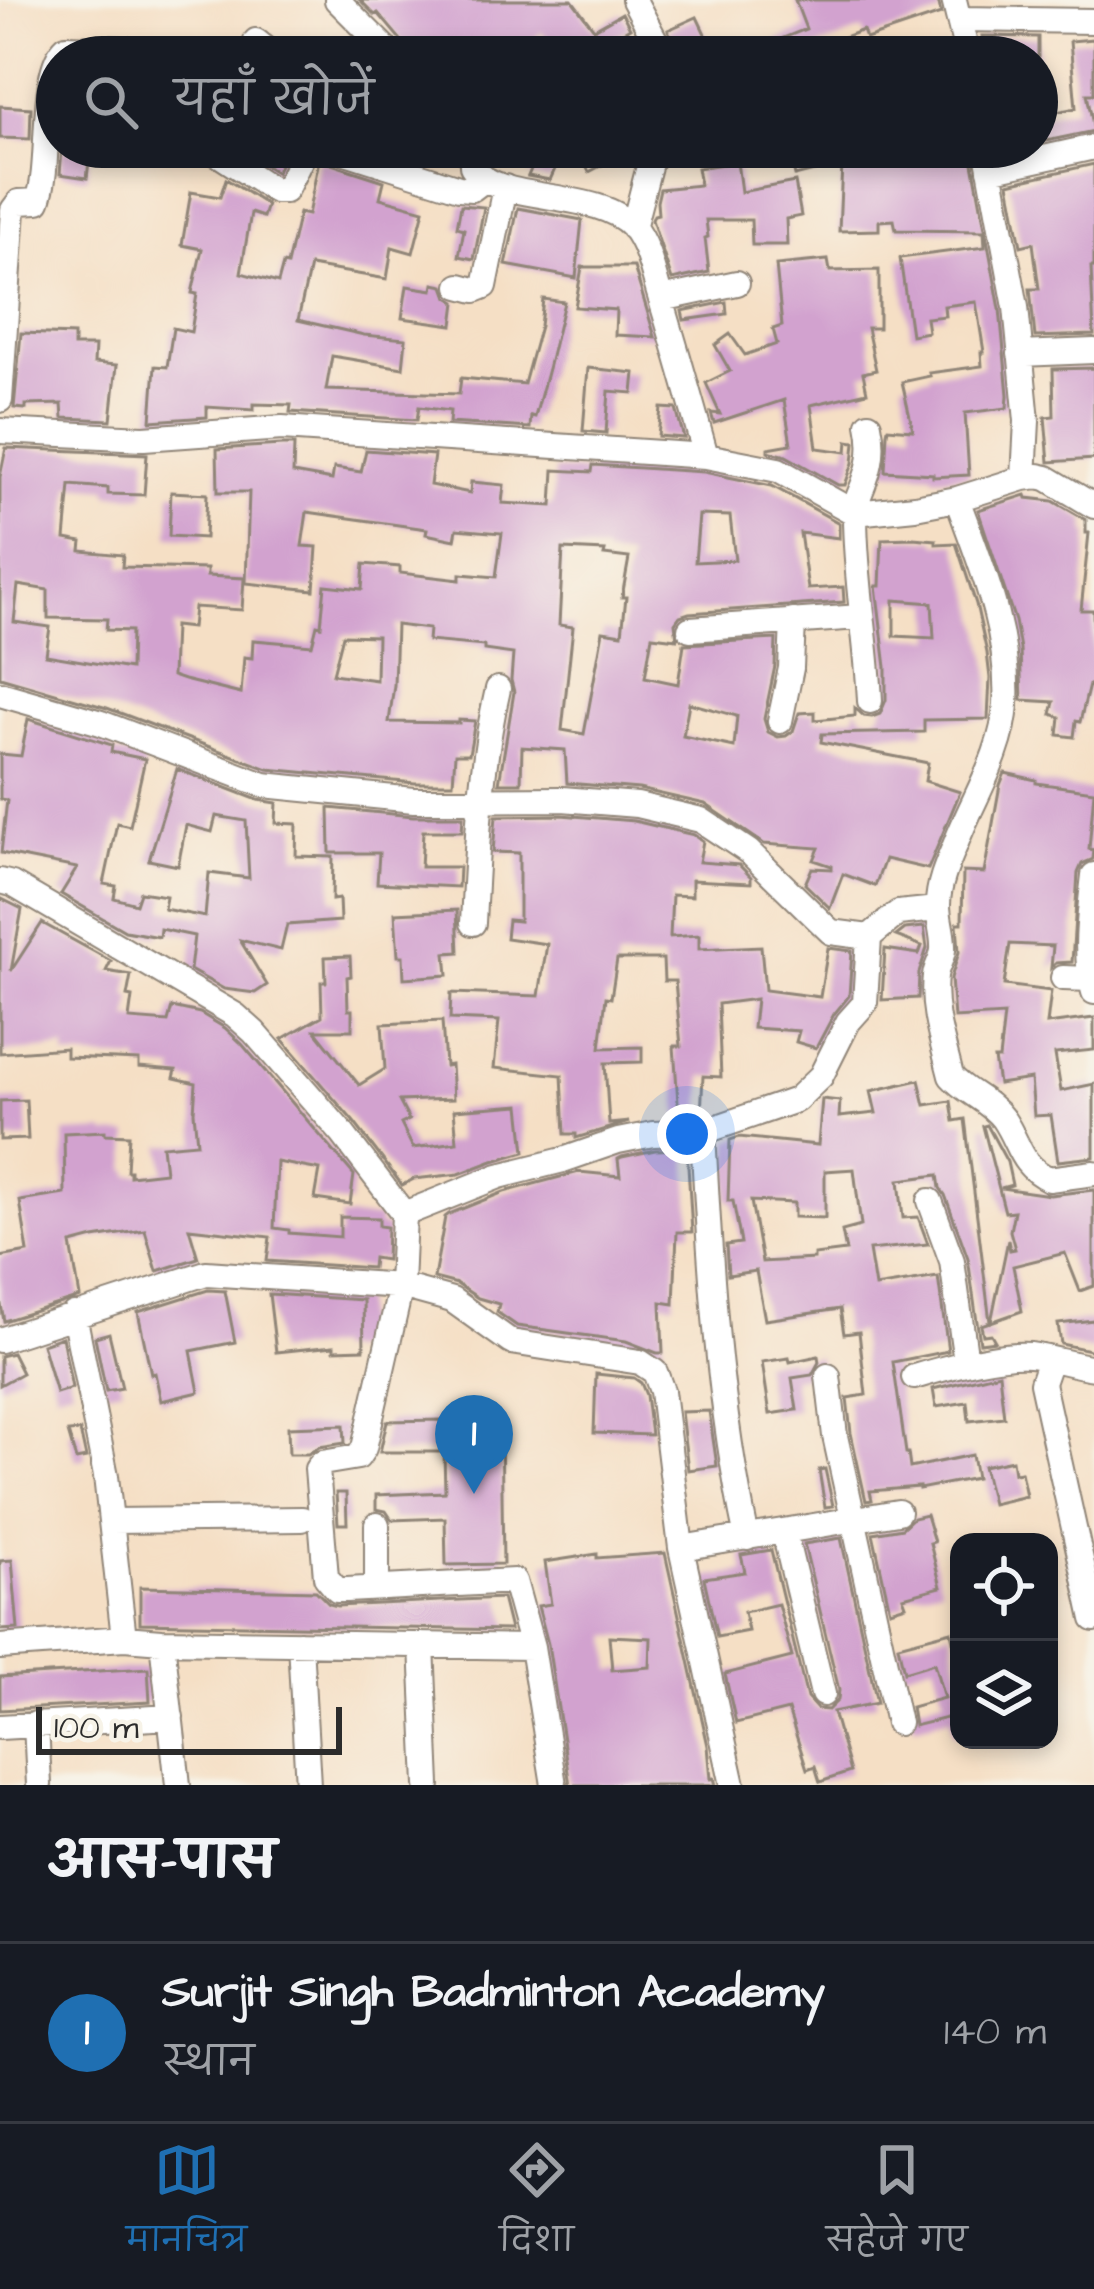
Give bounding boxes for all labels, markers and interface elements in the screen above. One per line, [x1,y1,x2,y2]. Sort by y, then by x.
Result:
search box [36,36,1058,168]
icon: search [78,69,144,135]
text: यहाँ खोजें [174,70,374,132]
your location [657,1104,717,1164]
pin: 1 [435,1395,513,1494]
map controls [950,1533,1058,1749]
button: locate [950,1533,1058,1641]
button: layers [950,1641,1058,1749]
scale bar [36,1701,342,1754]
text: 100 m [54,1705,139,1751]
text: आस-पास [48,1827,276,1898]
text: Surjit Singh Badminton Academy [162,1962,825,2024]
text: 1 [85,2006,90,2060]
text: 140 m [944,2006,1046,2060]
text: स्थान [162,2036,254,2090]
tab: मानचित्र [126,2137,247,2276]
tab: दिशा [499,2137,574,2276]
tab: सहेजे गए [826,2137,968,2276]

